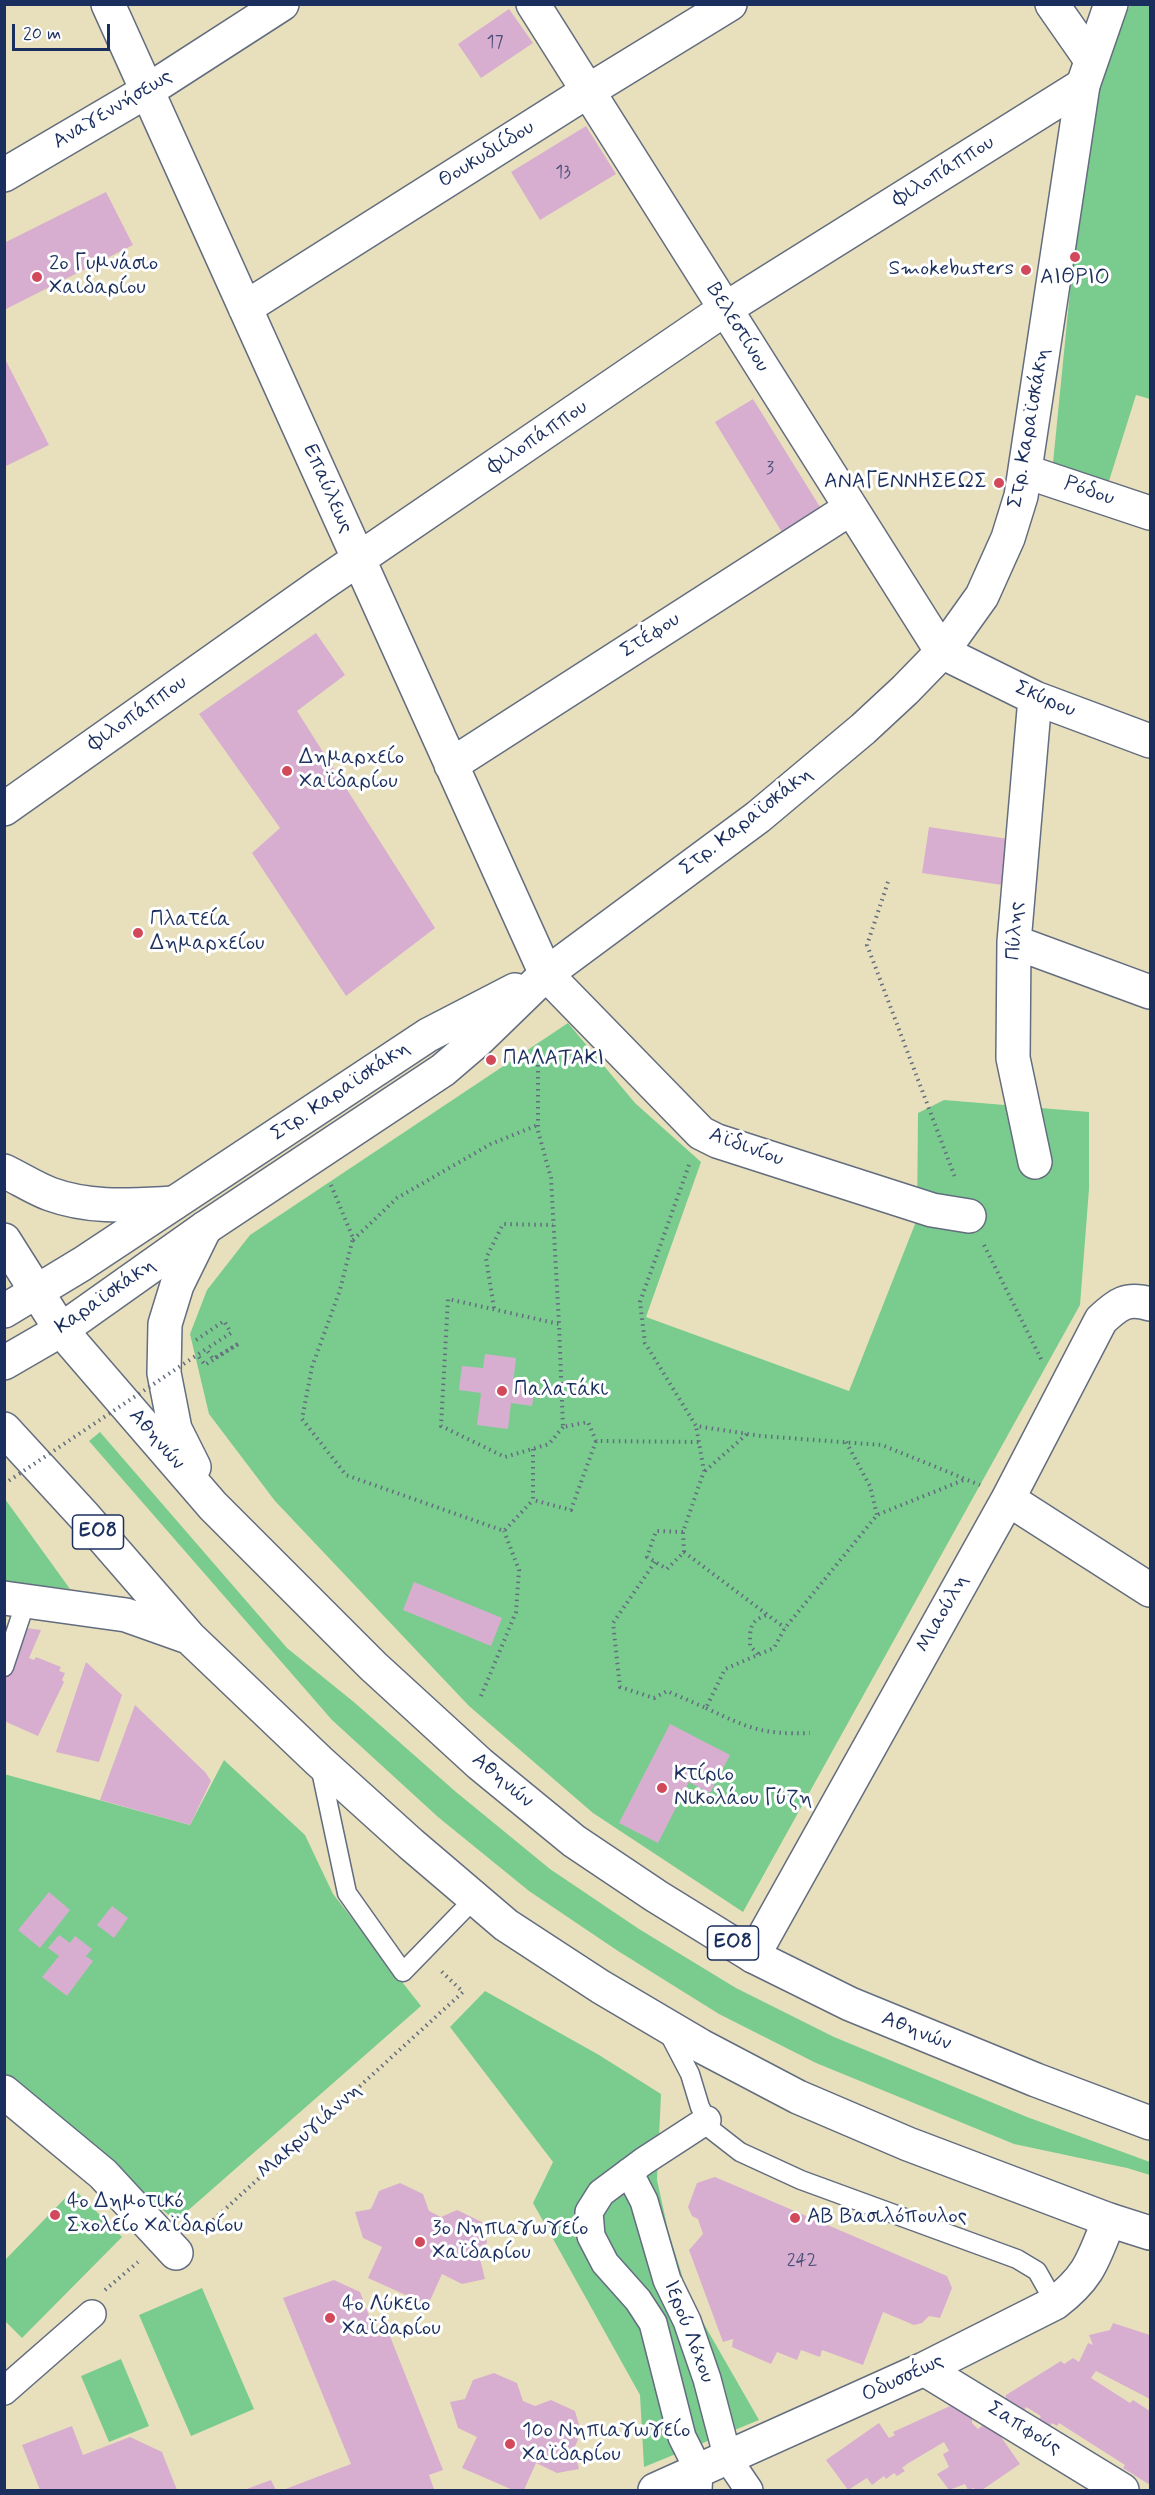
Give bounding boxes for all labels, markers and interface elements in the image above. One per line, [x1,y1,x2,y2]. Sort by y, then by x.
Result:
scale bar [15,12,112,50]
text: 20 m [23,22,61,46]
house number: 17 [486,32,504,54]
street label: Αναγεννήσεως [49,65,177,155]
street label: Θουκυδιίδου [434,116,540,194]
street label: Φιλοπάππου [888,131,1000,213]
house number: 13 [555,162,571,184]
marker: ΑΙΘΡΙΟ [1068,250,1082,264]
place label: 2ο Γυμνάσιο Χαιδαρίου [49,252,158,302]
place label: Smokebusters [889,257,1014,283]
marker: Smokebusters [1019,263,1033,277]
place label: ΑΙΘΡΙΟ [1040,266,1110,292]
marker: 2ο Γυμνάσιο Χαιδαρίου [30,270,44,284]
street label: Βελεστίνου [700,279,774,377]
street label: Στρ. Καραϊσκάκη [1004,346,1056,510]
street label: Φιλοπάππου [483,395,593,481]
street label: Επαύλεως [296,441,358,537]
house number: 3 [766,458,774,480]
place label: ΑΝΑΓΕΝΝΗΣΕΩΣ [824,470,987,496]
street label: Ρόδου [1061,472,1117,512]
marker: ΑΝΑΓΕΝΝΗΣΕΩΣ [992,476,1006,490]
street label: Στέφου [617,608,685,664]
street label: Φιλοπάππου [84,671,192,757]
street label: Σκύρου [1011,676,1079,724]
place label: Δημαρχείο Χαϊδαρίου [299,746,404,796]
street label: Στρ. Καραϊσκάκη [676,762,818,882]
marker: Δημαρχείο Χαϊδαρίου [280,764,294,778]
street label: Πύλης [1002,901,1030,961]
place label: Πλατεία Δημαρχείου [150,908,265,958]
marker: Πλατεία Δημαρχείου [131,926,145,940]
street label: Στρ. Καραϊσκάκη [267,1036,415,1148]
place label: ΠΑΛΑΤΑΚΙ [503,1047,604,1073]
marker: ΠΑΛΑΤΑΚΙ [484,1053,498,1067]
street label: Αϊδινίου [705,1123,787,1173]
street label: Καραϊσκάκη [51,1253,161,1341]
place label: Παλατάκι [514,1378,608,1404]
marker: Παλατάκι [495,1384,509,1398]
street label: Αθηνών [123,1404,189,1476]
road number: ΕΟ8 [72,1515,124,1549]
street label: Μιαούλη [911,1571,975,1657]
street label: Αθηνών [466,1748,538,1814]
place label: Κτίριο Νικολάου Γύζη [674,1763,812,1813]
marker: Κτίριο Νικολάου Γύζη [655,1781,669,1795]
road number: ΕΟ8 [708,1926,758,1960]
street label: Αθηνών [877,2007,955,2057]
street label: Μακρυγιάννη [253,2079,367,2185]
place label: 4ο Δημοτικό Σχολείο Χαϊδαρίου [67,2190,243,2240]
place label: ΑΒ Βασιλόπουλος [807,2205,967,2231]
marker: 4ο Δημοτικό Σχολείο Χαϊδαρίου [48,2208,62,2222]
marker: ΑΒ Βασιλόπουλος [788,2211,802,2225]
place label: 3ο Νηπιαγωγείο Χαϊδαρίου [432,2217,588,2267]
marker: 3ο Νηπιαγωγείο Χαϊδαρίου [413,2235,427,2249]
house number: 242 [787,2250,817,2272]
street label: Ιερού Λόχου [657,2277,719,2387]
place label: 4ο Λύκειο Χαϊδαρίου [342,2293,441,2343]
marker: 4ο Λύκειο Χαϊδαρίου [323,2311,337,2325]
street label: Οδυσσέως [858,2349,948,2409]
street label: Σαπφούς [982,2397,1066,2461]
place label: 10ο Νηπιαγωγείο Χαϊδαρίου [522,2419,690,2469]
marker: 10ο Νηπιαγωγείο Χαϊδαρίου [503,2437,517,2451]

